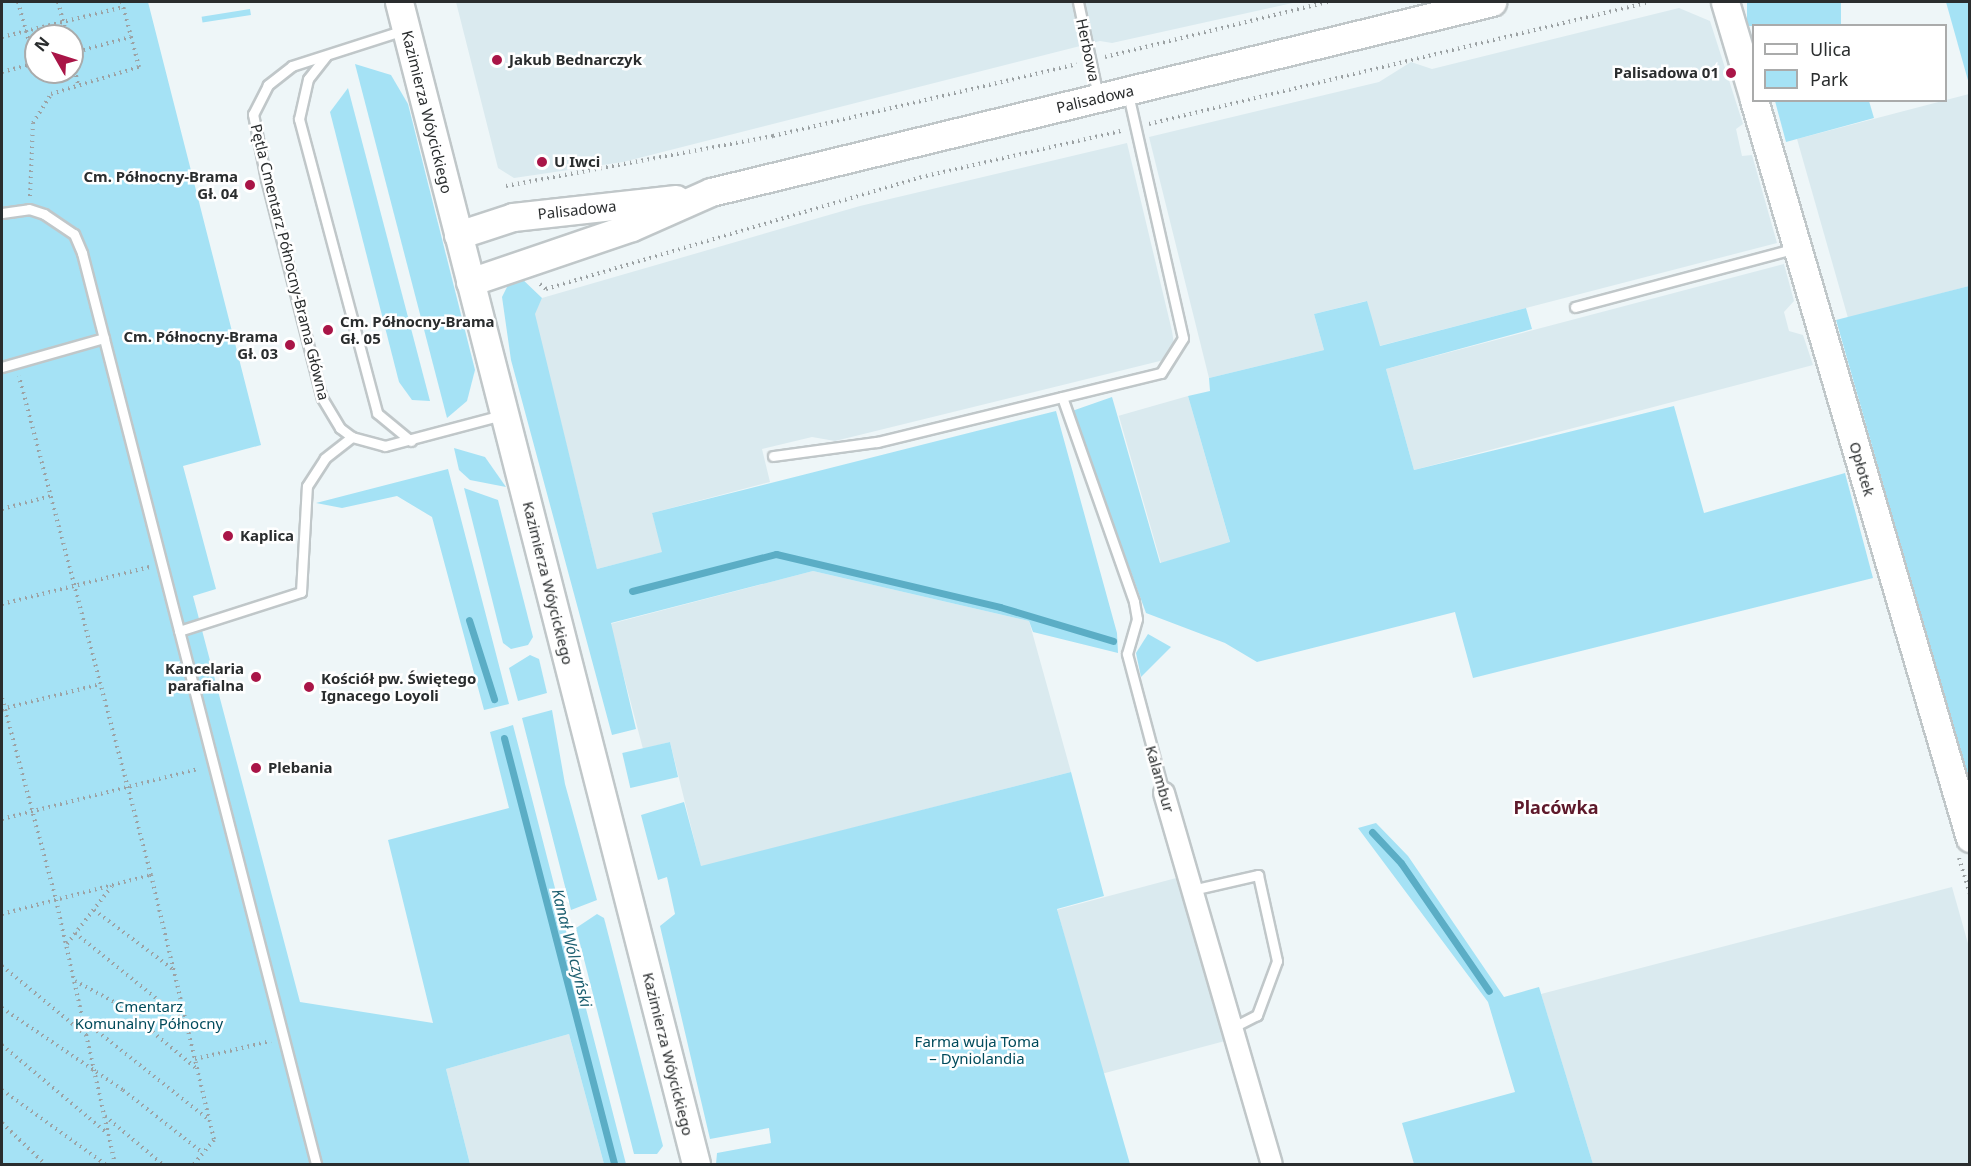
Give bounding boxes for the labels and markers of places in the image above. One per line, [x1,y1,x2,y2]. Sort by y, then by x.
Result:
place label: Jakub Bednarczyk [509,51,642,69]
marker: Jakub Bednarczyk [490,53,504,67]
place label: Palisadowa 01 [1614,64,1719,82]
marker: Palisadowa 01 [1724,66,1738,80]
place label: U Iwci [554,153,600,171]
marker: U Iwci [535,155,549,169]
place label: Cm. Północny-Brama Gł. 04 [83,167,238,202]
marker: Cm. Północny-Brama Gł. 04 [243,178,257,192]
place label: Cm. Północny-Brama Gł. 05 [340,312,495,347]
marker: Cm. Północny-Brama Gł. 05 [321,323,335,337]
place label: Cm. Północny-Brama Gł. 03 [123,327,278,362]
marker: Cm. Północny-Brama Gł. 03 [283,338,297,352]
place label: Kaplica [240,527,294,545]
marker: Kaplica [221,529,235,543]
place label: Kancelaria parafialna [165,659,244,694]
place label: Kościół pw. Świętego Ignacego Loyoli [321,669,476,704]
marker: Kancelaria parafialna [249,670,263,684]
marker: Kościół pw. Świętego Ignacego Loyoli [302,680,316,694]
place label: Plebania [268,759,332,777]
marker: Plebania [249,761,263,775]

